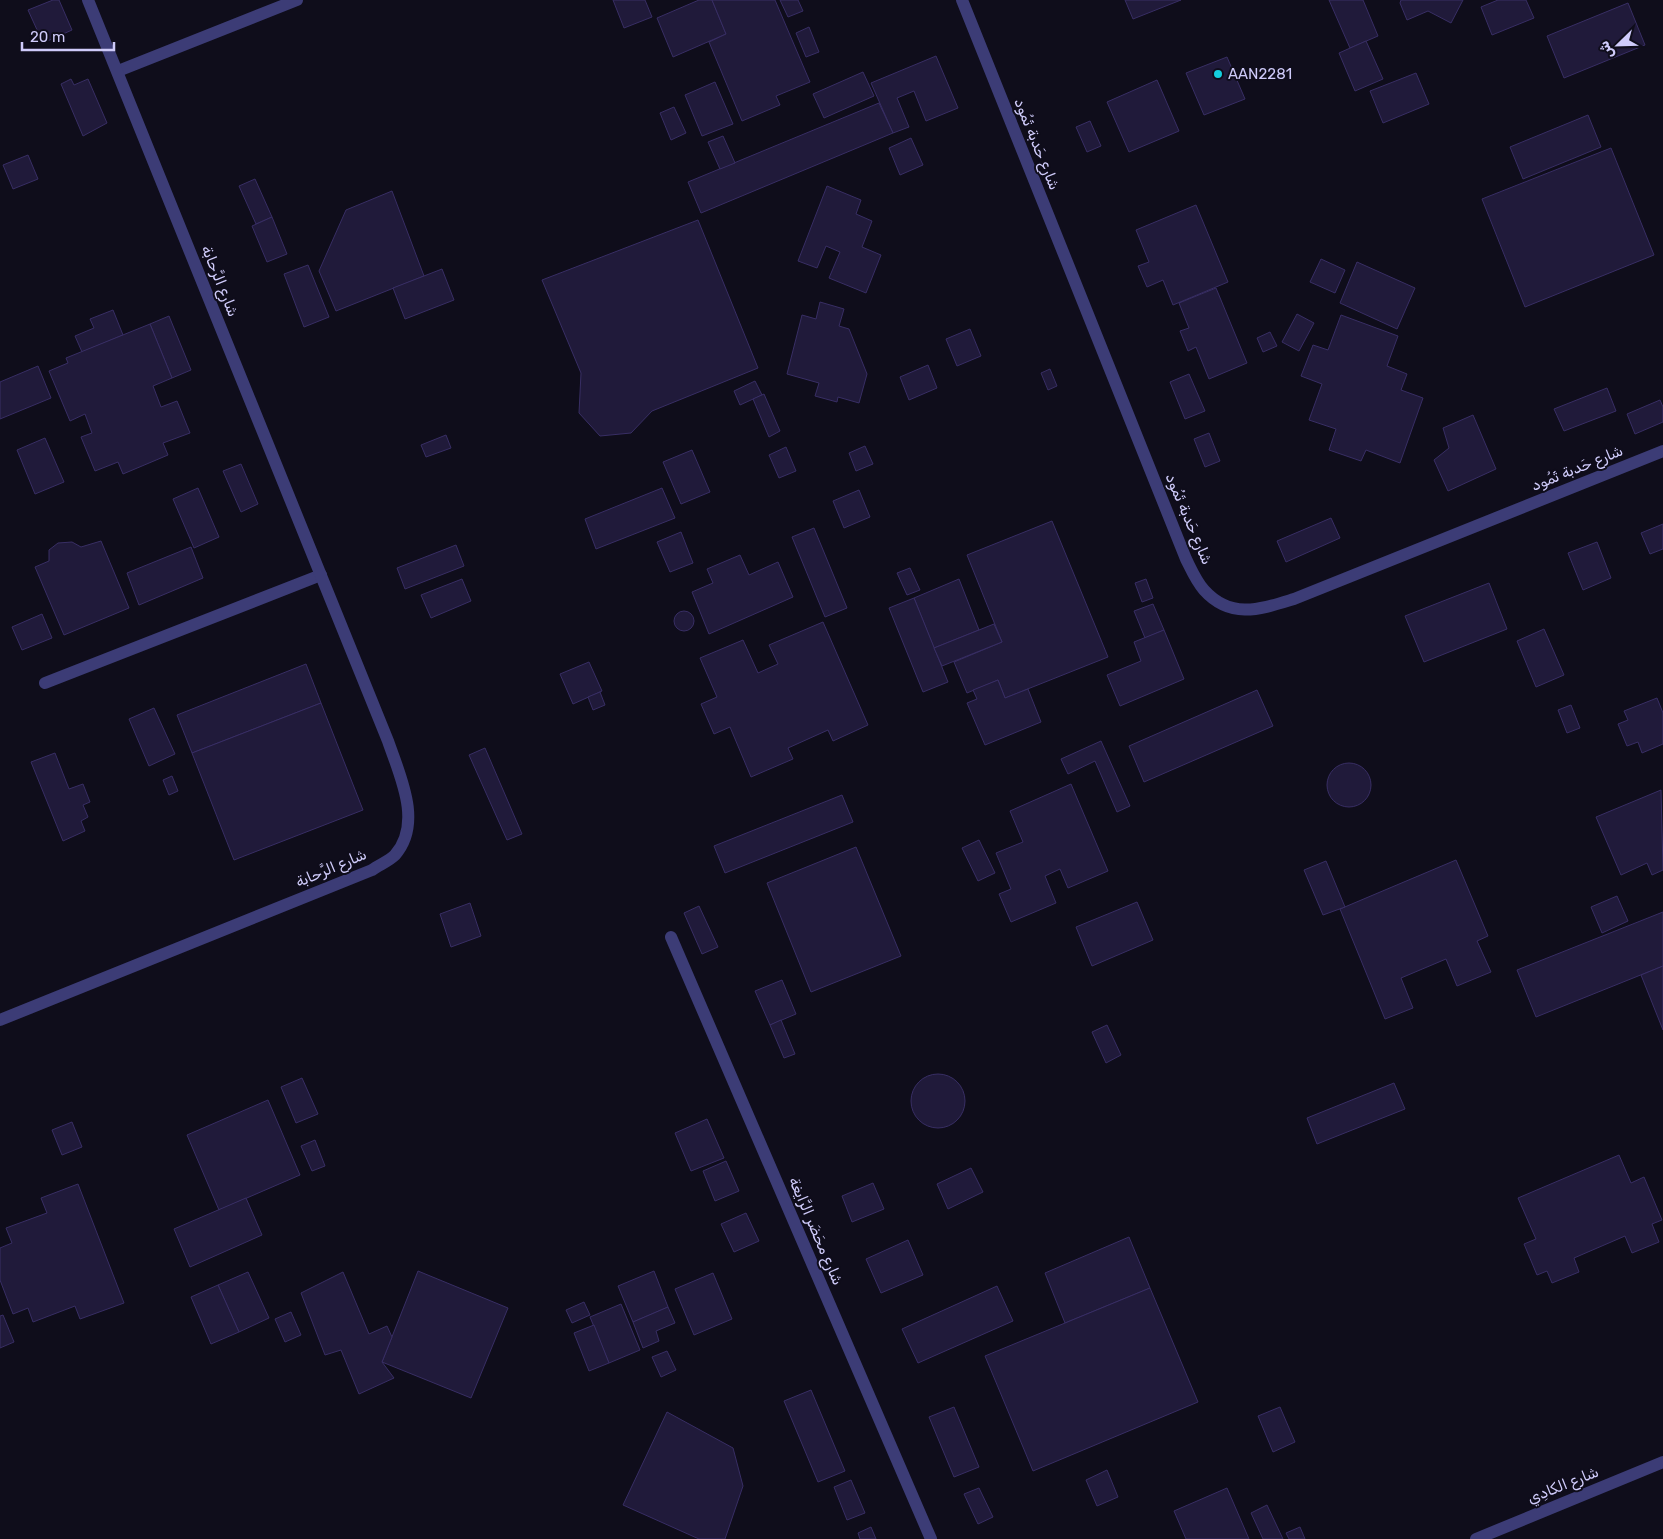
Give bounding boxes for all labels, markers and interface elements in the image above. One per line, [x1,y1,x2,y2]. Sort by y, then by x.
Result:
scale bar [22,20,115,52]
north arrow [1593,20,1643,70]
text: 20 m [30,28,65,46]
text: ش [1595,38,1618,61]
place label: AAN2281 [1228,65,1292,83]
marker: AAN2281 [1212,68,1224,80]
street label: شارع حَدبة ثَمُود [1009,95,1064,193]
street label: شارع الرَّحابة [196,243,242,320]
street label: شارع حَدبة ثَمُود [1528,441,1626,496]
street label: شارع حَدبة ثَمُود [1160,471,1216,568]
street label: شارع الرَّحابة [293,845,370,893]
street label: شارع محَضَر الرَّايغة [783,1174,847,1289]
street label: شارع الكادِي [1525,1463,1602,1509]

